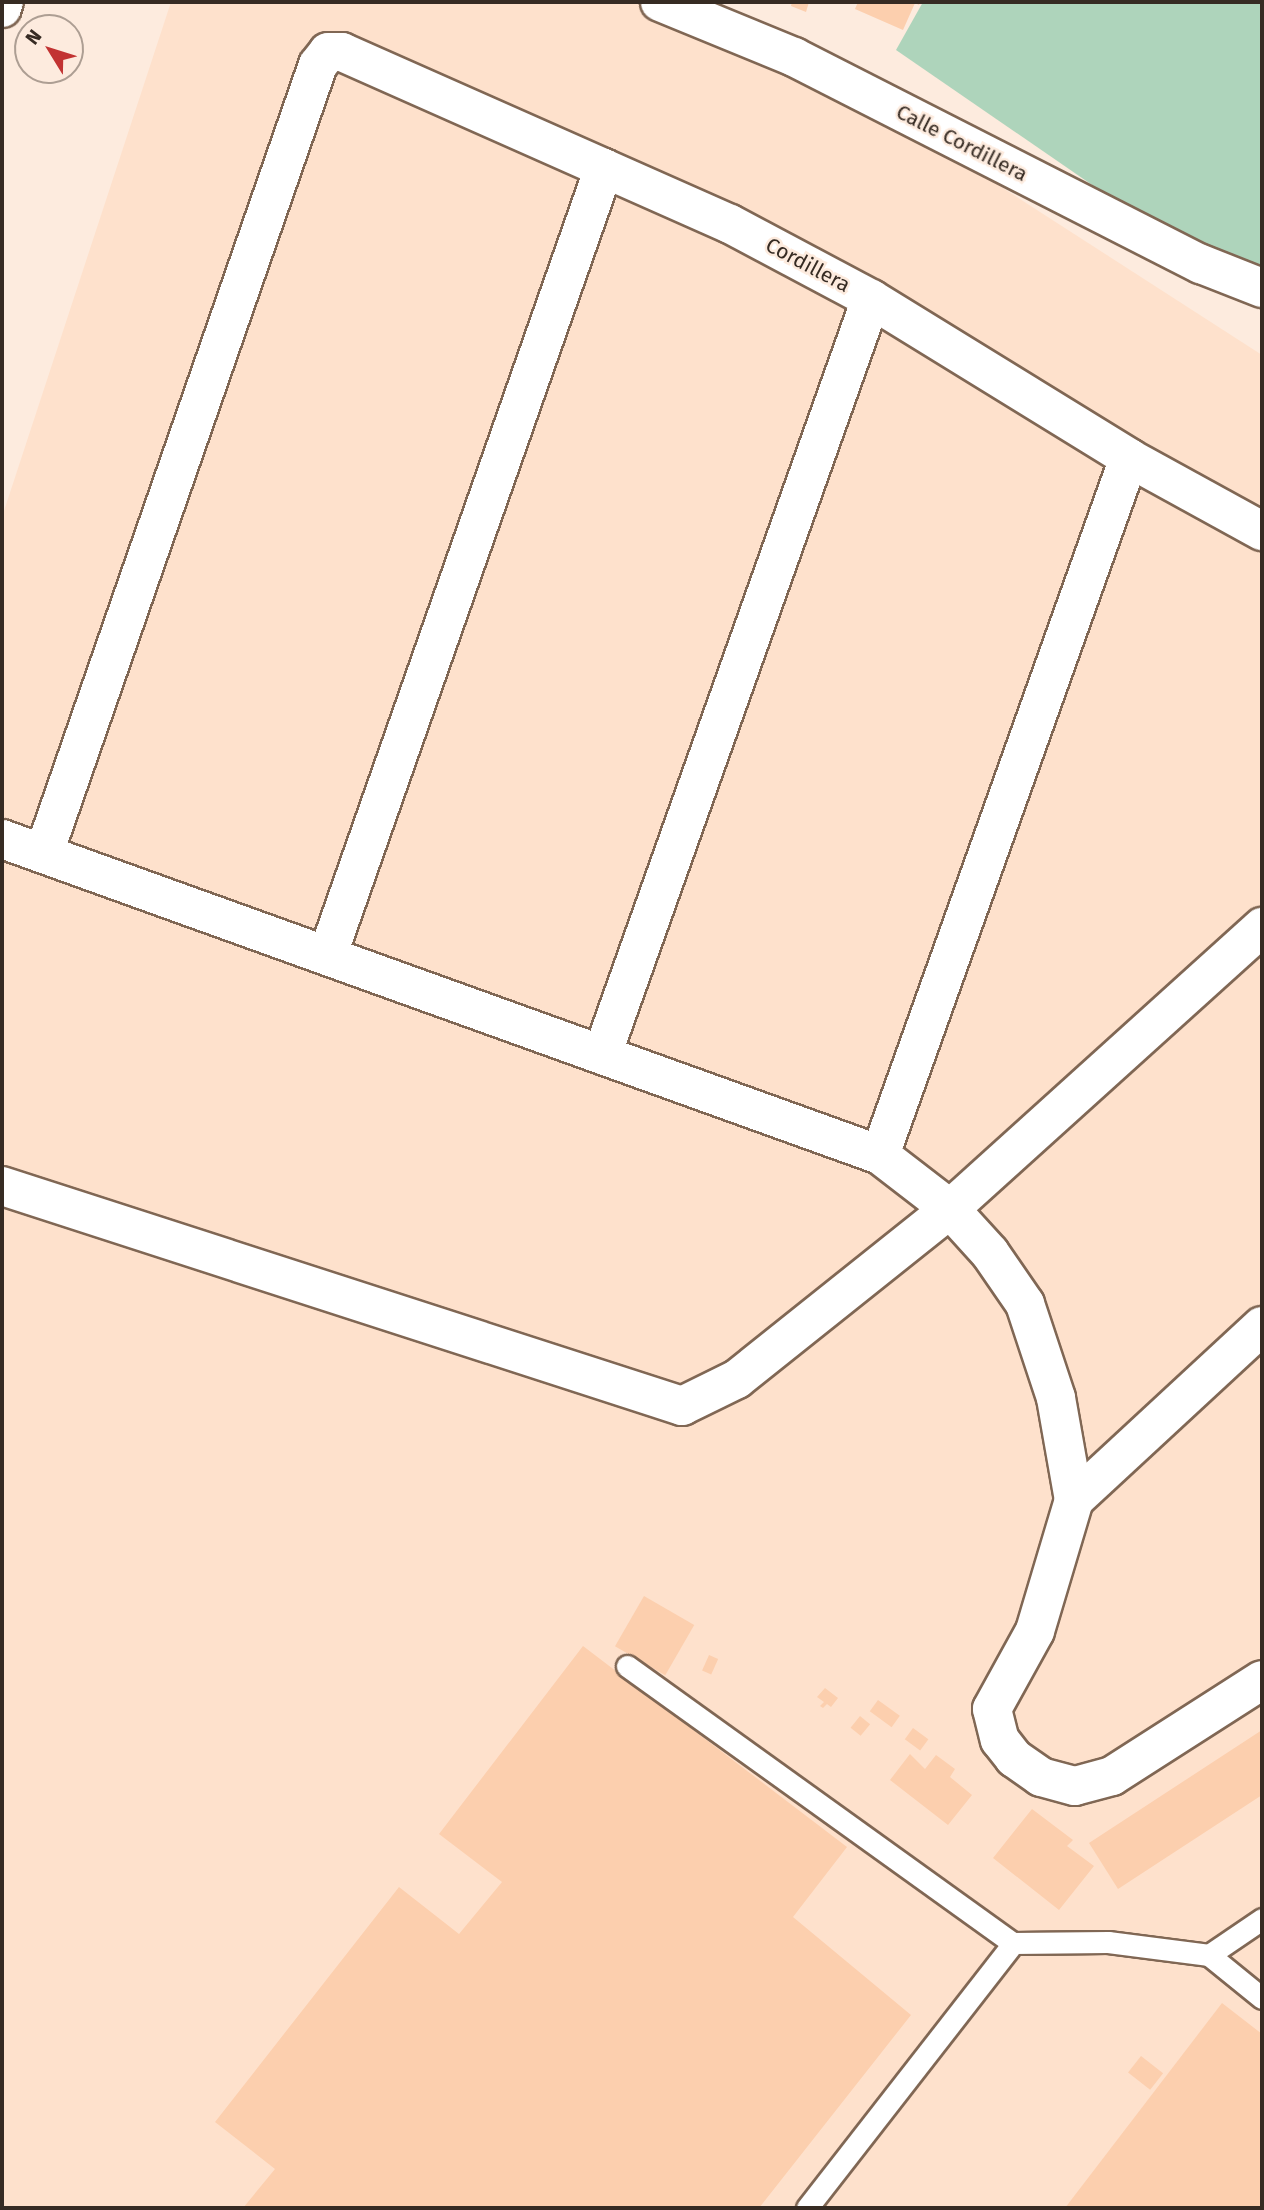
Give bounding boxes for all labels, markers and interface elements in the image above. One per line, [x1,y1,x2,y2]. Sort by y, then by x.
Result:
north arrow [14,14,84,84]
text: N [21,25,47,49]
street label: Calle Cordillera [892,99,1032,187]
street label: Cordillera [761,232,855,298]

